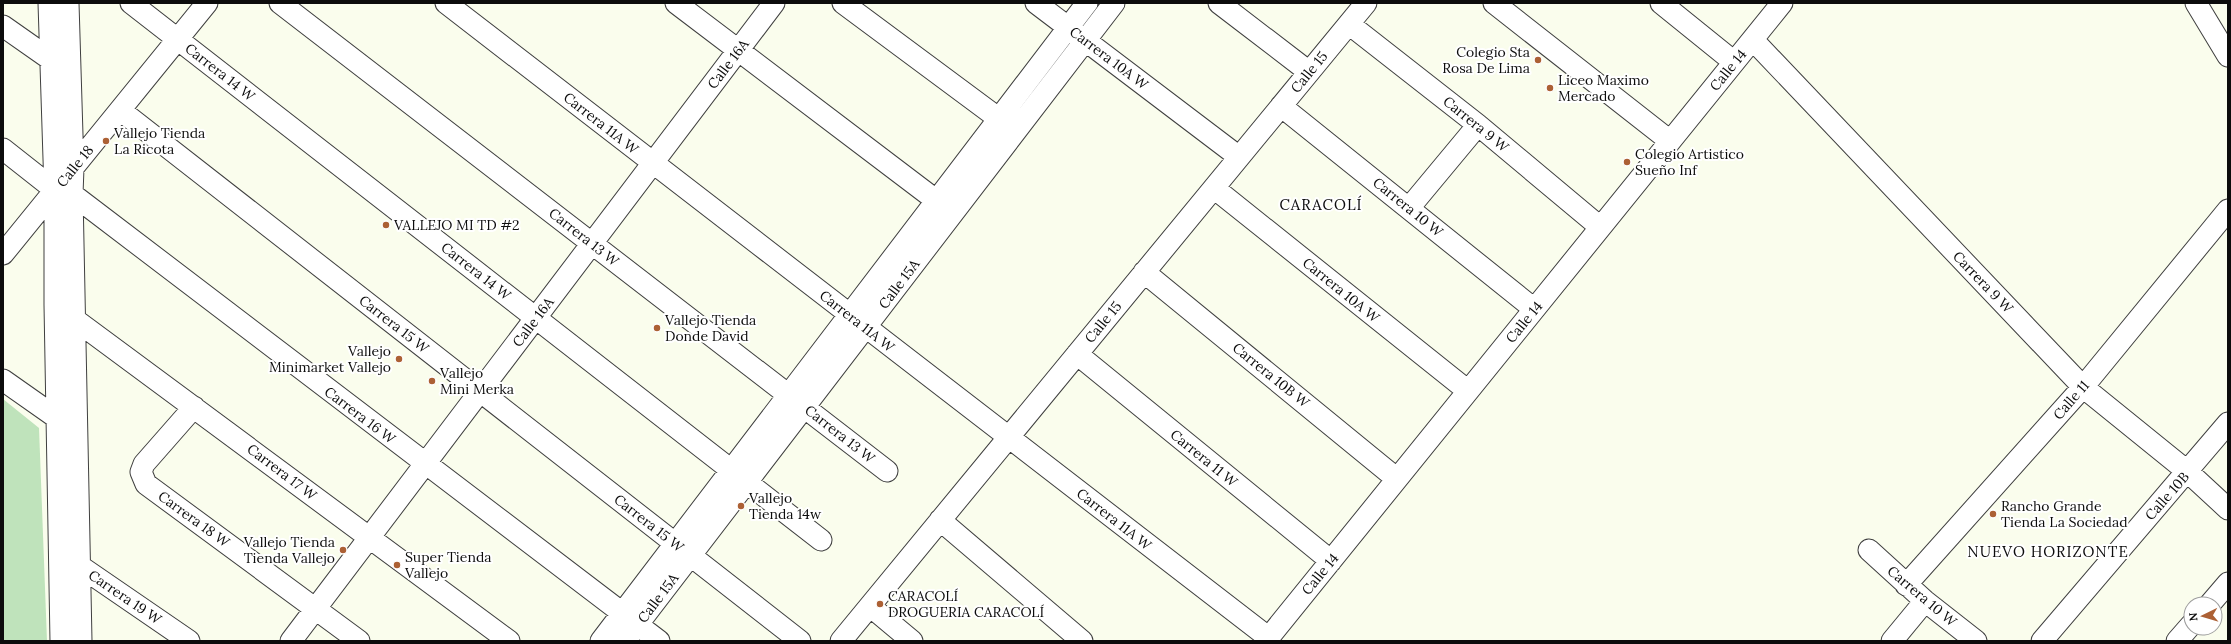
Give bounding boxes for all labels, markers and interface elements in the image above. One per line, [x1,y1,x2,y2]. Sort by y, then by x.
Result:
street label: Carrera 10A W [1066,23,1153,94]
street label: Calle 16A [703,35,753,93]
street label: Carrera 14 W [181,39,259,106]
place label: Colegio Sta Rosa De Lima [1442,43,1530,77]
street label: Calle 14 [1706,45,1751,95]
street label: Calle 15 [1287,47,1331,97]
marker: Colegio Sta Rosa De Lima [1533,55,1543,65]
place label: Liceo Maximo Mercado [1558,71,1649,105]
marker: Liceo Maximo Mercado [1545,83,1555,93]
street label: Carrera 11A W [560,88,643,159]
street label: Carrera 9 W [1440,92,1513,157]
place label: Vallejo Tienda La Ricota [113,124,205,158]
marker: Vallejo Tienda La Ricota [101,136,111,146]
street label: Calle 18 [53,141,97,191]
place label: Colegio Artistico Sueño Inf [1635,145,1744,179]
marker: Colegio Artistico Sueño Inf [1622,157,1632,167]
street label: Carrera 10 W [1369,173,1447,241]
district label: CARACOLÍ [1279,195,1363,214]
street label: Carrera 13 W [545,204,623,271]
place label: VALLEJO MI TD #2 [393,216,520,234]
marker: VALLEJO MI TD #2 [381,220,391,230]
street label: Carrera 14 W [437,238,515,305]
street label: Carrera 9 W [1949,247,2018,318]
street label: Carrera 10A W [1299,254,1384,327]
street label: Calle 15A [875,255,924,312]
street label: Carrera 11A W [816,286,899,357]
street label: Carrera 15 W [355,291,433,358]
street label: Calle 16A [508,293,558,351]
street label: Calle 15 [1081,297,1125,347]
street label: Calle 14 [1502,297,1547,347]
place label: Vallejo Tienda Donde David [664,311,756,345]
marker: Vallejo Tienda Donde David [652,323,662,333]
street label: Carrera 10B W [1229,339,1314,412]
place label: Vallejo Minimarket Vallejo [269,342,391,376]
marker: Vallejo Minimarket Vallejo [394,354,404,364]
place label: Vallejo Mini Merka [439,364,514,398]
marker: Vallejo Mini Merka [427,376,437,386]
street label: Calle 11 [2049,377,2093,423]
street label: Carrera 16 W [321,382,400,448]
street label: Carrera 13 W [801,401,879,468]
street label: Carrera 11 W [1167,425,1242,491]
street label: Carrera 17 W [244,440,321,505]
street label: Calle 10B [2141,468,2193,524]
street label: Carrera 11A W [1073,484,1156,555]
street label: Carrera 18 W [155,487,234,552]
place label: Vallejo Tienda 14w [748,489,822,523]
street label: Carrera 15 W [610,490,688,557]
place label: Rancho Grande Tienda La Sociedad [2001,497,2128,531]
marker: Vallejo Tienda 14w [736,501,746,511]
marker: Rancho Grande Tienda La Sociedad [1988,509,1998,519]
place label: Vallejo Tienda Tienda Vallejo [243,533,335,567]
district label: NUEVO HORIZONTE [1967,542,2129,561]
marker: Vallejo Tienda Tienda Vallejo [338,545,348,555]
place label: Super Tienda Vallejo [404,548,491,582]
street label: Calle 14 [1298,549,1343,599]
marker: Super Tienda Vallejo [392,560,402,570]
street label: Carrera 10 W [1884,562,1961,631]
street label: Carrera 19 W [85,566,166,629]
street label: Calle 15A [634,569,683,626]
place label: CARACOLÍ DROGUERIA CARACOLÍ [888,587,1044,621]
north arrow [2183,596,2223,636]
marker: CARACOLÍ DROGUERIA CARACOLÍ [875,599,885,609]
text: N [2186,612,2200,622]

